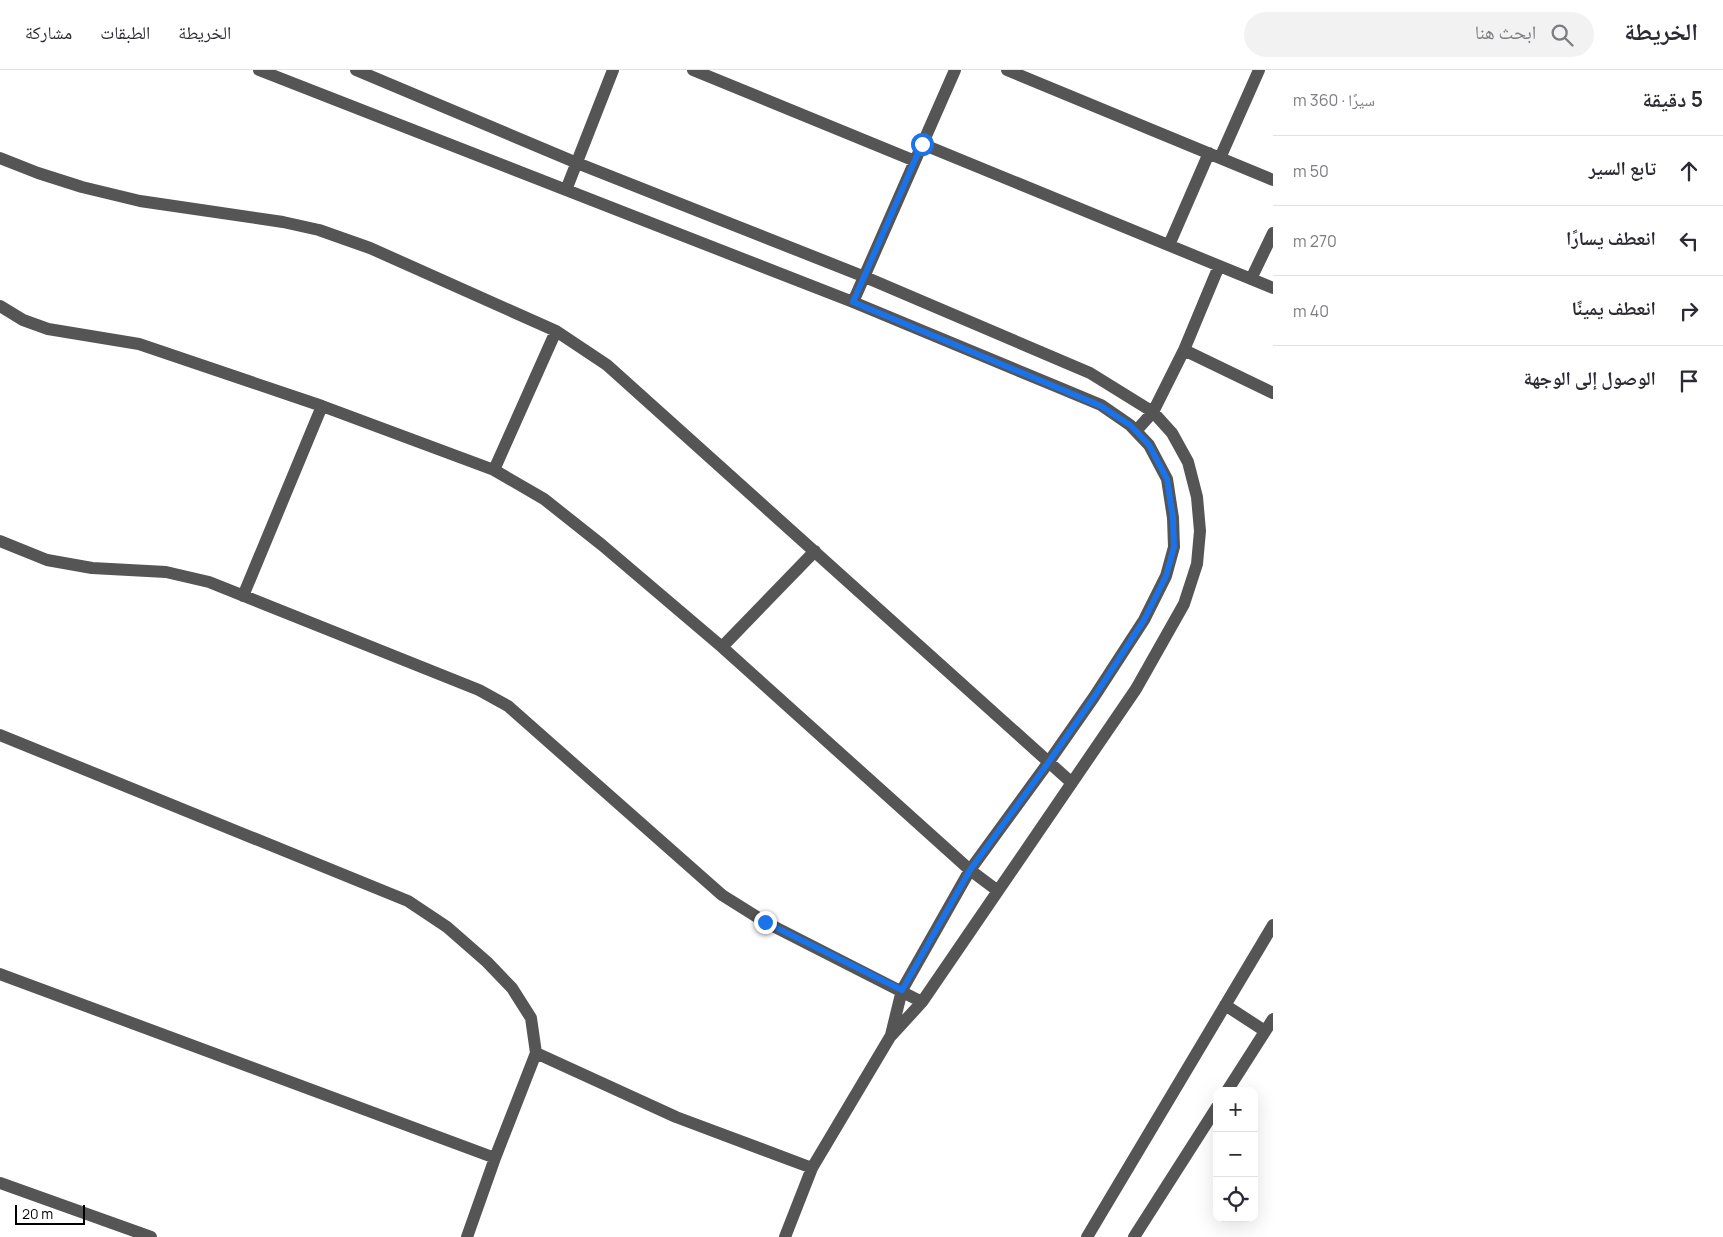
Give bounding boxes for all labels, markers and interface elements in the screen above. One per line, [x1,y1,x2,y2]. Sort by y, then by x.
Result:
search box [1244,12,1594,57]
text: الخريطة [1624,14,1698,47]
text: ابحث هنا [1475,19,1536,45]
text: مشاركة [25,20,72,44]
text: الطبقات [100,20,150,44]
text: الخريطة [178,20,231,44]
icon: search [1548,21,1576,49]
text: 5 دقيقة [1642,85,1703,113]
text: سيرًا · 360 m [1293,89,1375,111]
route start [911,133,934,156]
text: تابع السير [1589,155,1656,181]
icon: ahead [1675,157,1703,185]
text: 50 m [1293,160,1329,182]
text: انعطف يسارًا [1566,225,1656,251]
icon: left [1675,227,1703,255]
text: 270 m [1293,230,1337,252]
text: انعطف يمينًا [1572,295,1656,321]
icon: right [1675,297,1703,325]
text: 40 m [1293,300,1329,322]
text: الوصول إلى الوجهة [1523,365,1656,391]
icon: arrive [1675,367,1703,395]
route end [754,911,777,934]
map controls [1213,1087,1258,1222]
button: + [1213,1087,1258,1132]
button: − [1213,1132,1258,1177]
button: locate [1213,1177,1258,1222]
scale bar [15,1202,85,1225]
text: 20 m [22,1204,53,1223]

